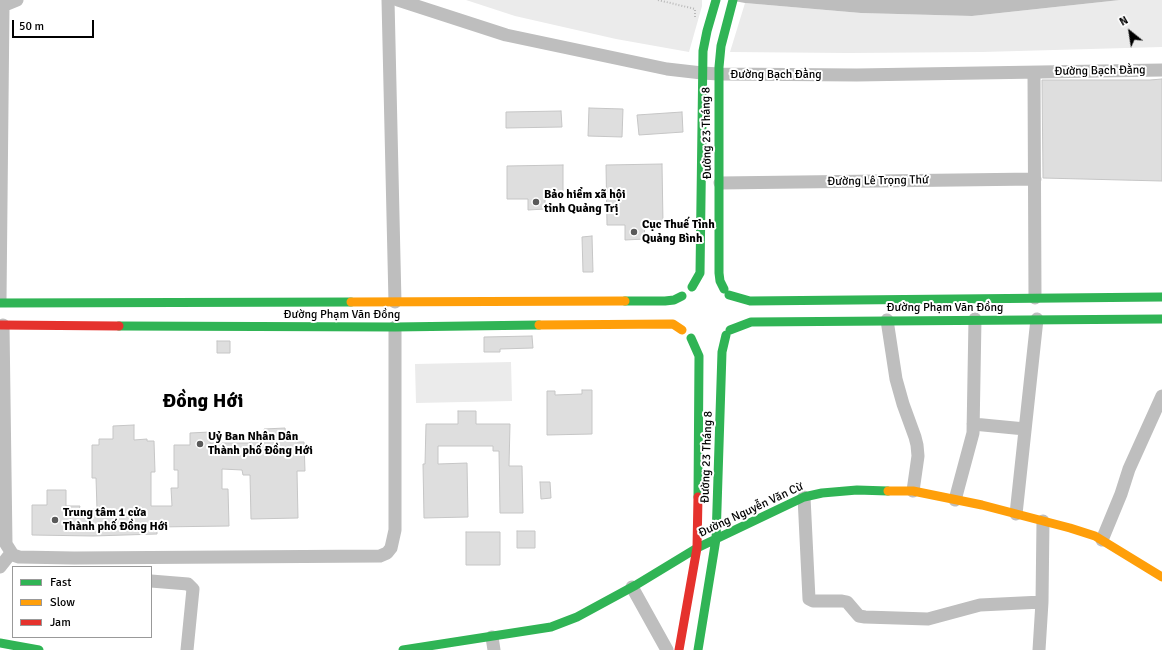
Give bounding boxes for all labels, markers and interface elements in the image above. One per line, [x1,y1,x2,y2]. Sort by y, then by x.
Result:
scale bar [14,12,96,38]
north arrow [1110,12,1150,52]
text: N [1117,14,1130,29]
text: 50 m [19,19,44,34]
street label: Đường Bạch Đằng [1054,63,1146,79]
street label: Đường Bạch Đằng [730,68,822,82]
street label: Đường 23 Tháng 8 [699,87,715,179]
street label: Đường Lê Trọng Thứ [827,173,929,189]
place label: Bảo hiểm xã hội tỉnh Quảng Trị [544,188,626,216]
marker: Bảo hiểm xã hội tỉnh Quảng Trị [531,197,541,207]
place label: Cục Thuế Tỉnh Quảng Bình [642,218,715,246]
marker: Cục Thuế Tỉnh Quảng Bình [629,227,639,237]
street label: Đường Phạm Văn Đồng [887,301,1003,315]
street label: Đường Phạm Văn Đồng [284,308,400,322]
district label: Đồng Hới [163,390,243,414]
street label: Đường 23 Tháng 8 [698,411,716,503]
place label: Uỷ Ban Nhân Dân Thành phố Đồng Hới [208,430,313,458]
marker: Uỷ Ban Nhân Dân Thành phố Đồng Hới [195,439,205,449]
street label: Đường Nguyễn Văn Cừ [696,479,806,541]
place label: Trung tâm 1 cửa Thành phố Đồng Hới [63,506,168,534]
marker: Trung tâm 1 cửa Thành phố Đồng Hới [50,515,60,525]
legend [12,566,152,638]
text: Fast [50,575,71,590]
text: Slow [50,595,75,610]
text: Jam [50,615,71,630]

